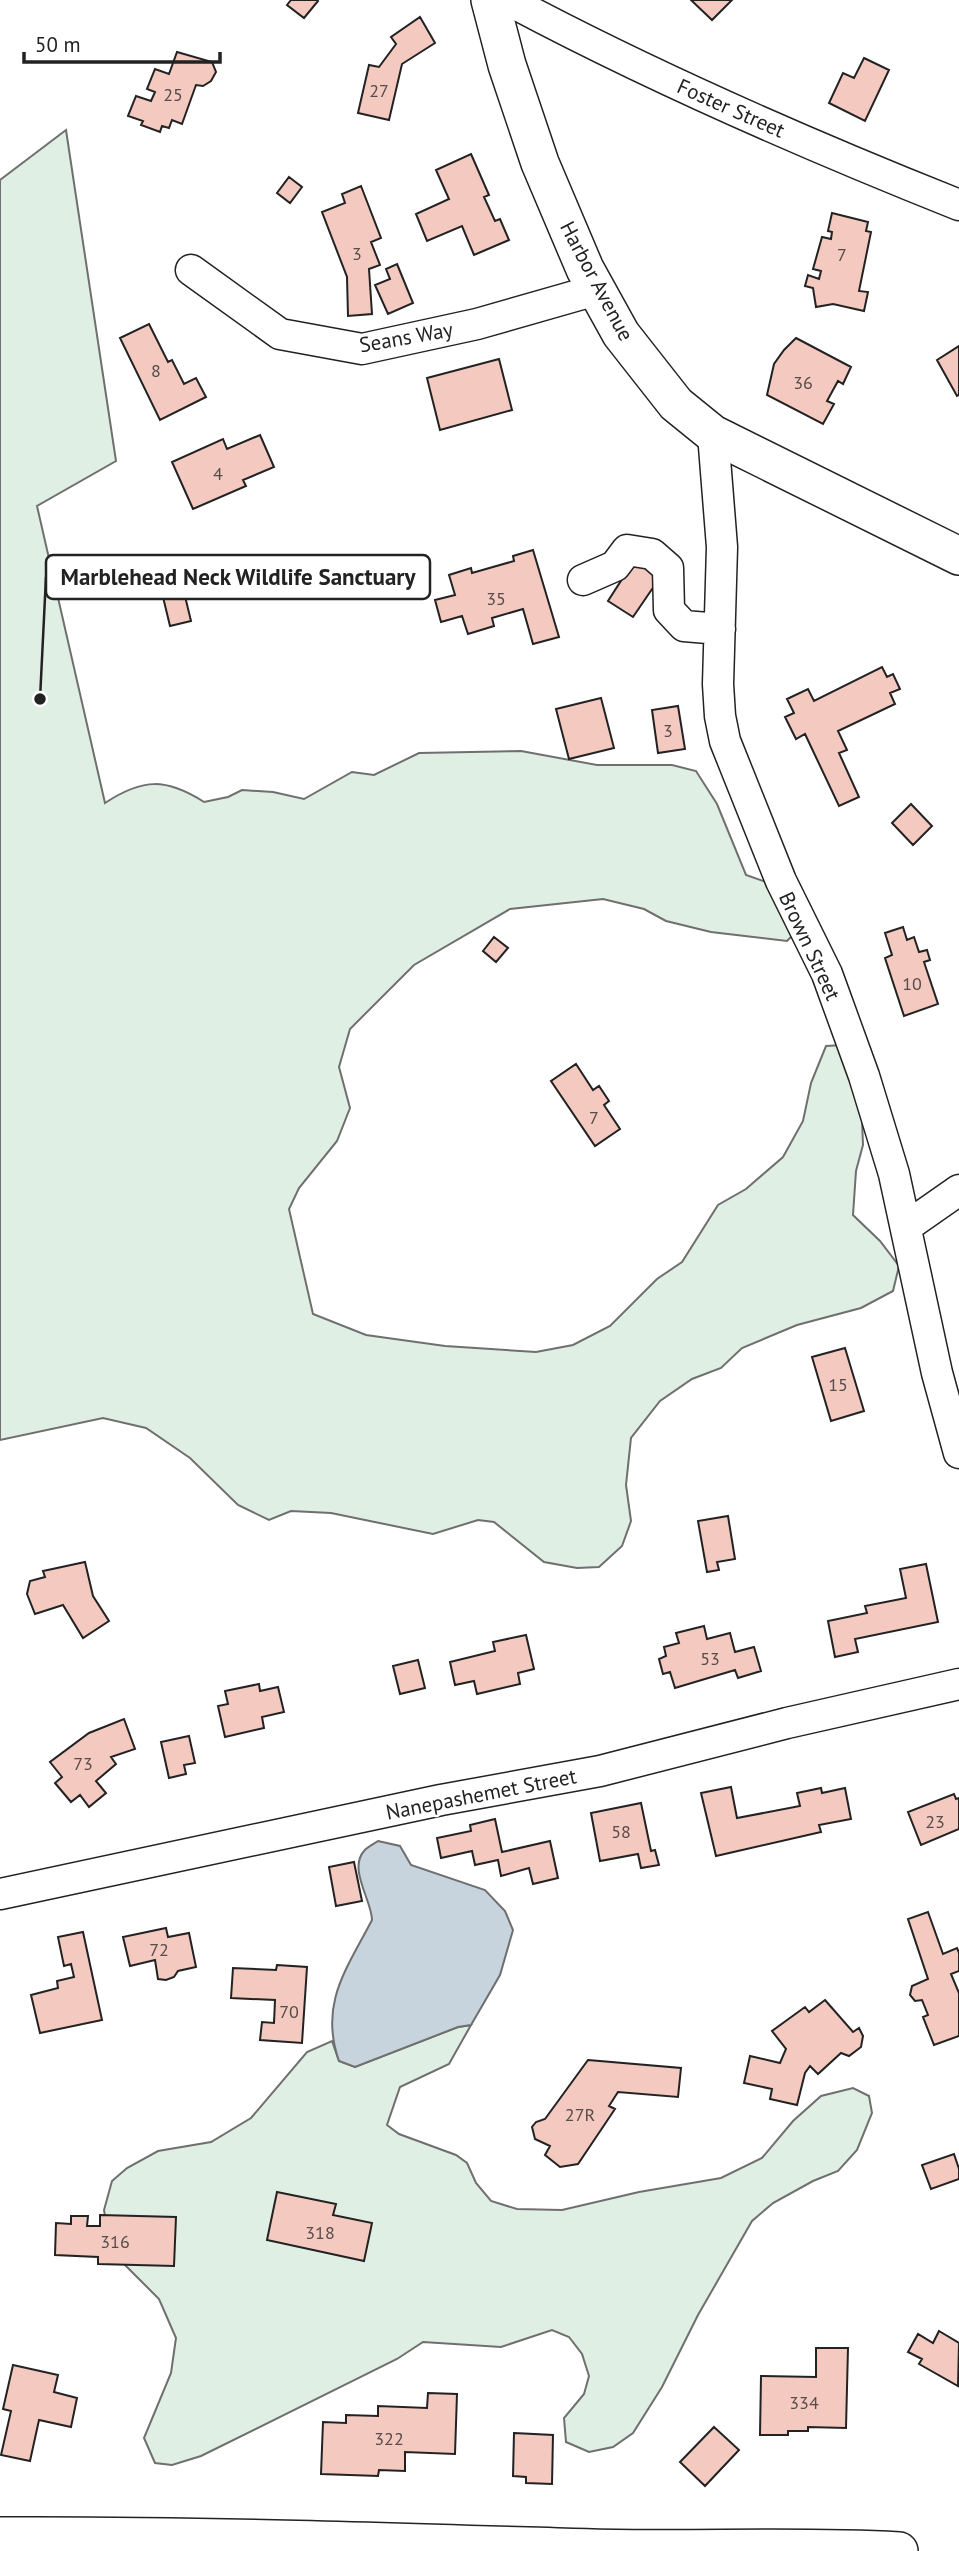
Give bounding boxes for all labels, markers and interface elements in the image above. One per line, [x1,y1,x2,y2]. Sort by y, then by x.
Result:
scale bar [24,21,220,65]
text: 50 m [35,31,81,58]
street label: Foster Street [673,72,789,144]
house number: 27 [369,79,389,102]
house number: 25 [163,83,183,106]
street label: Harbor Avenue [554,216,640,346]
house number: 3 [352,242,362,265]
house number: 7 [837,243,847,266]
street label: Seans Way [357,315,455,358]
house number: 8 [151,359,161,382]
house number: 36 [793,371,813,394]
house number: 4 [213,462,223,485]
callout: Marblehead Neck Wildlife Sanctuary [46,555,430,599]
text: Marblehead Neck Wildlife Sanctuary [61,562,416,591]
house number: 35 [486,587,506,610]
house number: 3 [663,719,673,742]
street label: Brown Street [773,887,847,1005]
house number: 10 [902,972,922,995]
house number: 7 [589,1106,599,1129]
house number: 15 [828,1373,848,1396]
house number: 53 [700,1647,720,1670]
house number: 73 [73,1752,93,1775]
street label: Nanepashemet Street [383,1762,579,1826]
house number: 23 [925,1810,945,1833]
house number: 58 [611,1820,631,1843]
house number: 72 [149,1938,169,1961]
house number: 70 [279,2000,299,2023]
house number: 27R [565,2103,595,2126]
house number: 318 [305,2221,335,2244]
house number: 316 [100,2230,130,2253]
house number: 334 [789,2391,819,2414]
house number: 322 [374,2427,404,2450]

